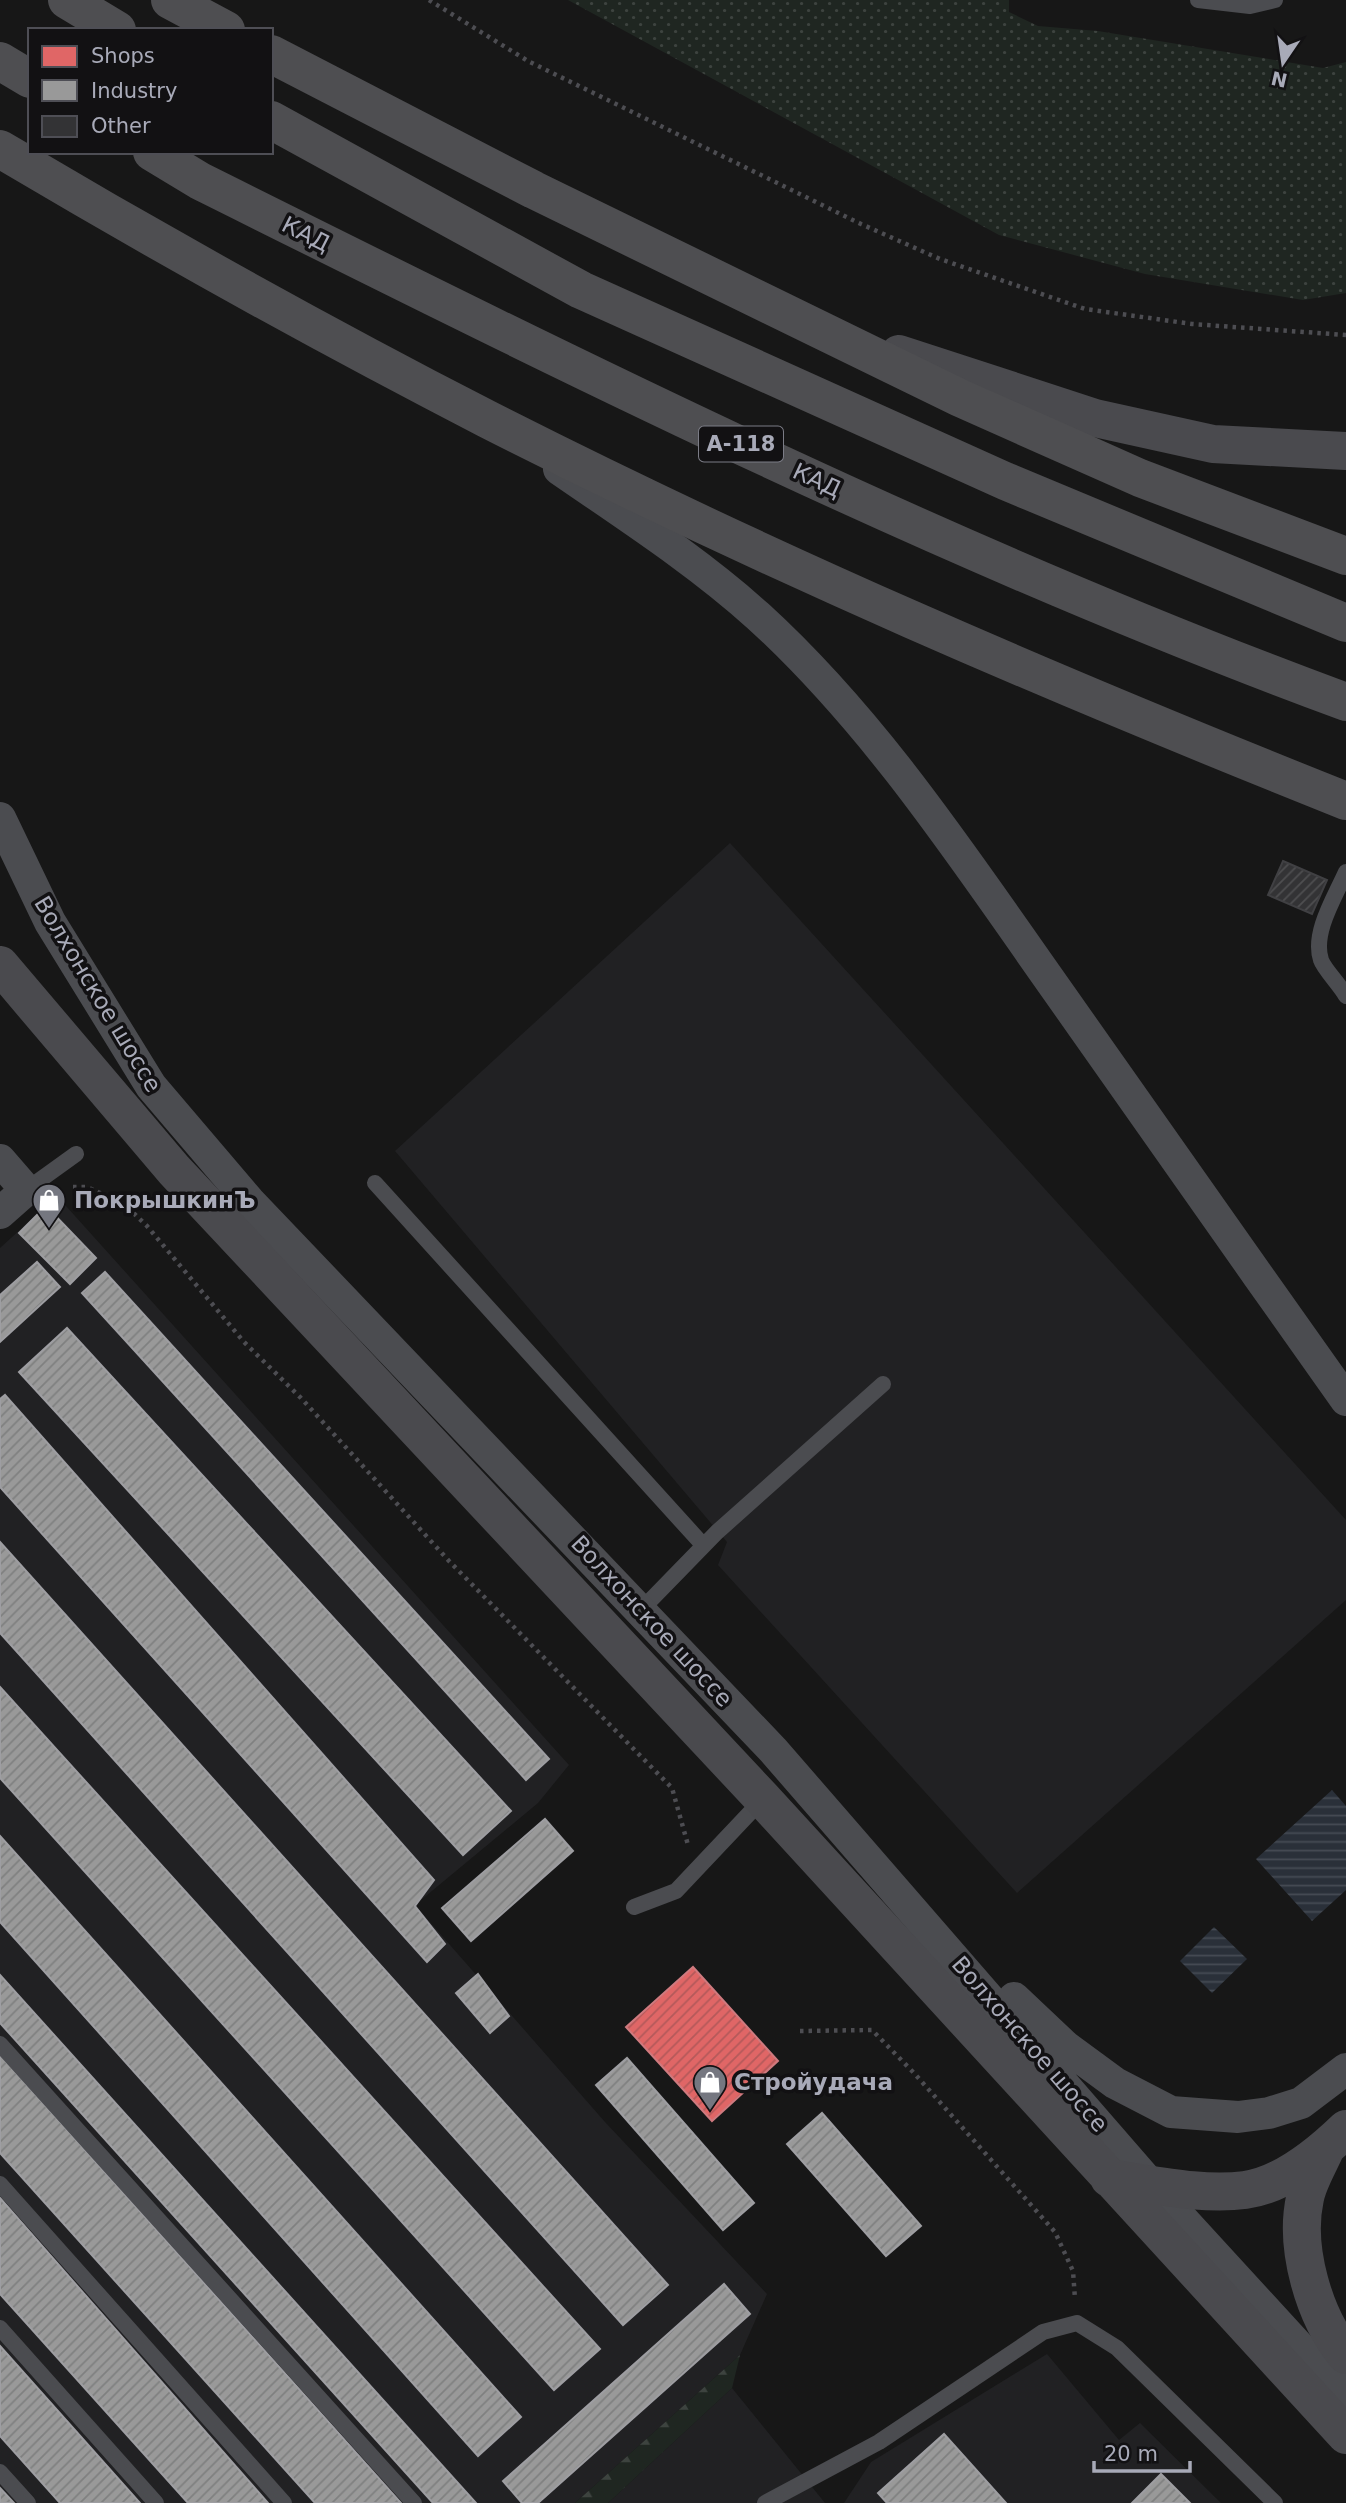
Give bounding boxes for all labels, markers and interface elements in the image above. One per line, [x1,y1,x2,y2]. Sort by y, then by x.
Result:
legend [28,28,273,154]
north arrow [1248,28,1318,98]
text: Shops [91,44,155,68]
text: N [1269,67,1289,92]
text: Industry [91,79,177,103]
text: Other [91,114,151,138]
street label: КАД [278,211,334,257]
road number: А-118 [699,426,783,462]
street label: КАД [789,458,845,502]
street label: Волхонское шоссе [29,891,167,1097]
shop icon: ПокрышкинЪ [30,1181,68,1230]
place label: ПокрышкинЪ [74,1187,256,1213]
street label: Волхонское шоссе [566,1530,738,1712]
street label: Волхонское шоссе [947,1951,1113,2137]
shop icon: Стройудача [691,2063,729,2112]
place label: Стройудача [734,2069,893,2095]
scale bar [1094,2430,1190,2474]
text: 20 m [1104,2442,1158,2466]

